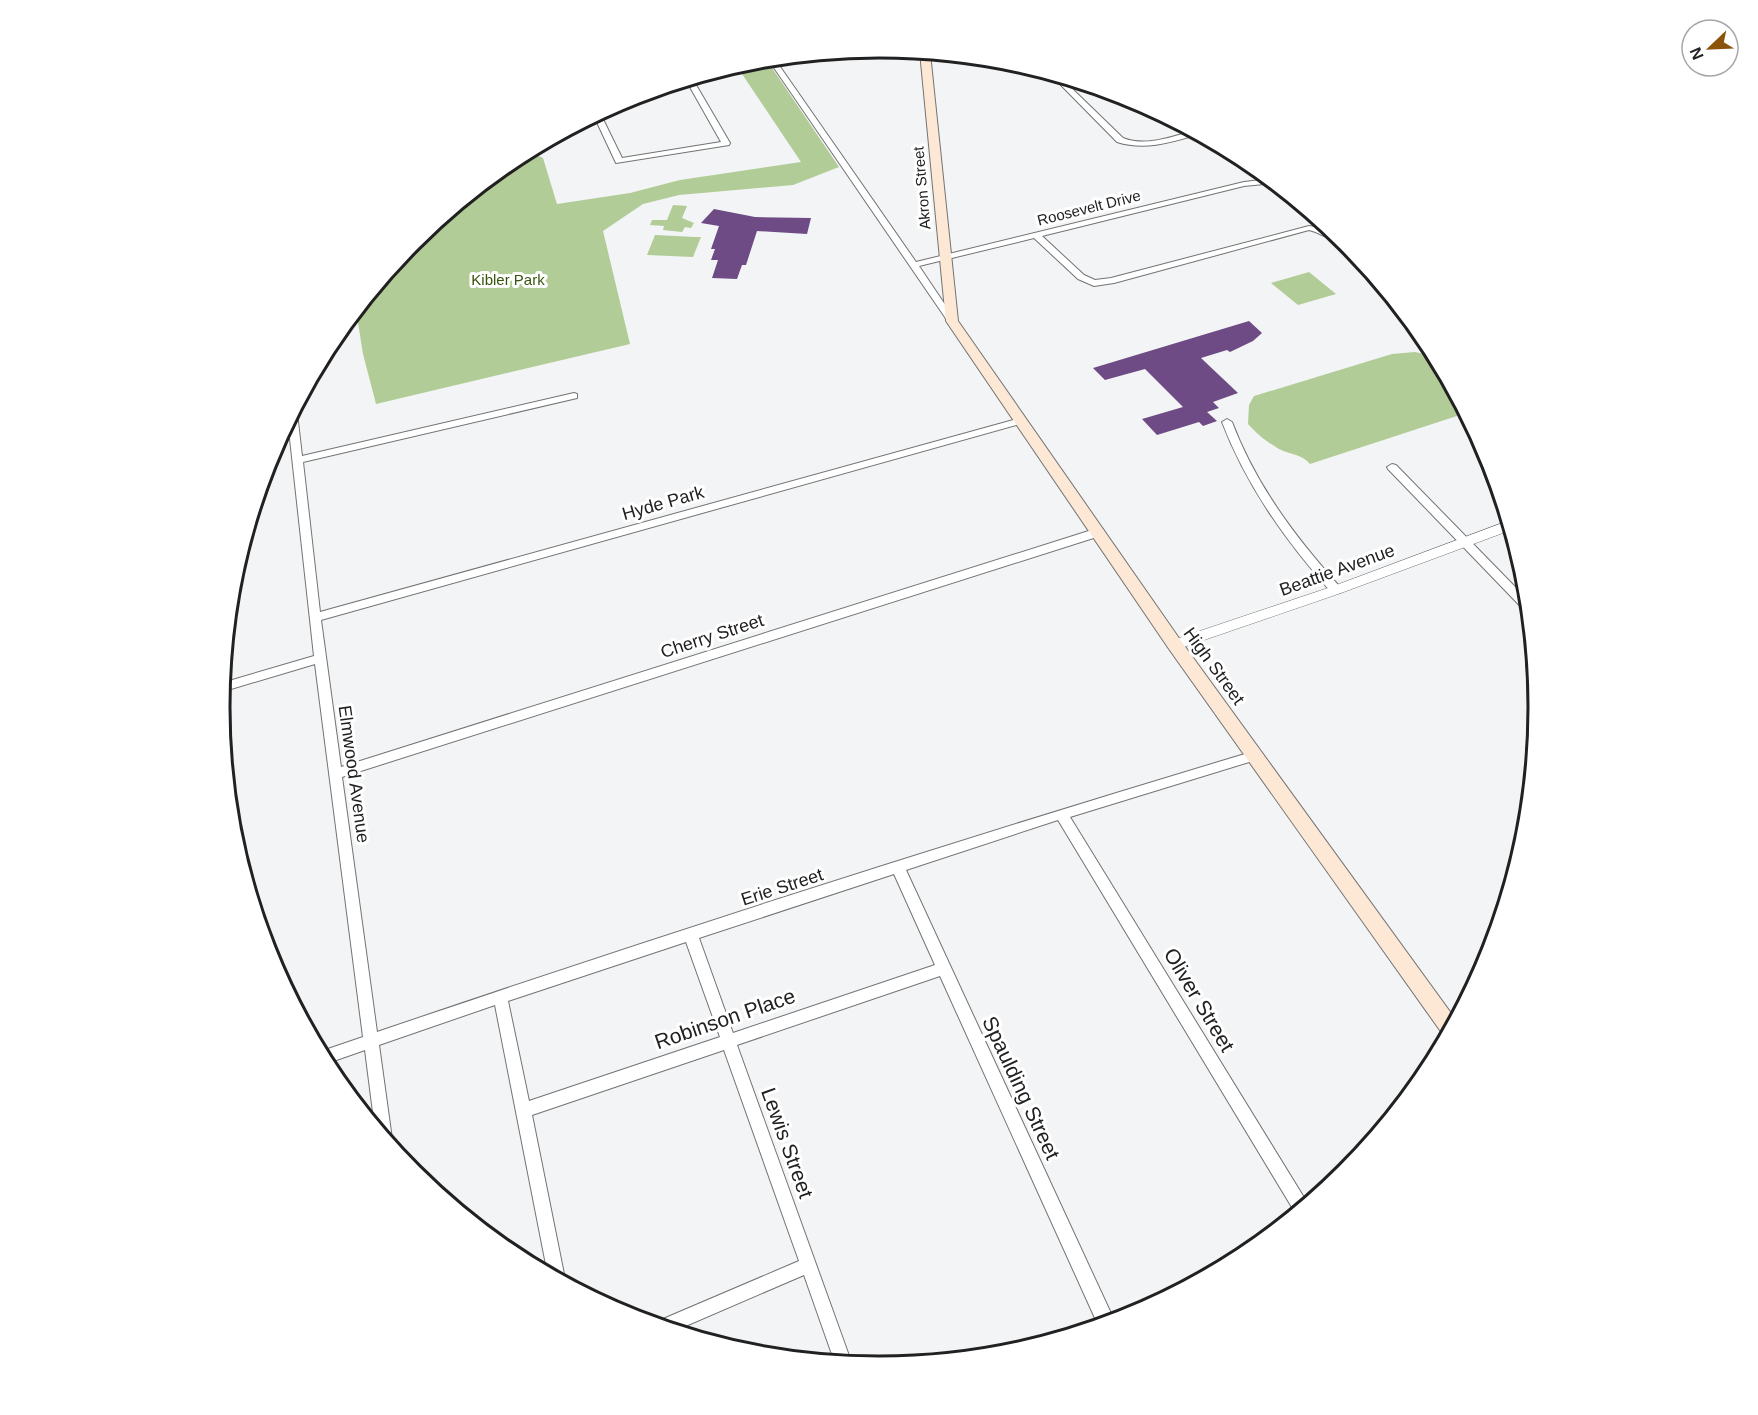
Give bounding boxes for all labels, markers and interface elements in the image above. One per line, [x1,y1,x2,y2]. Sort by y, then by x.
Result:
north arrow [1680,18,1740,78]
text: N [1687,45,1707,62]
street label: Akron Street [909,145,934,230]
street label: Roosevelt Drive [1035,186,1142,229]
park label: Kibler Park [471,271,545,288]
street label: Hyde Park [620,482,707,524]
street label: Beattie Avenue [1277,540,1397,600]
street label: Cherry Street [658,610,766,662]
street label: High Street [1179,624,1249,708]
street label: Elmwood Avenue [334,704,374,844]
street label: Erie Street [738,864,826,910]
street label: Oliver Street [1160,944,1239,1056]
street label: Robinson Place [652,984,798,1053]
street label: Spaulding Street [978,1013,1065,1163]
street label: Lewis Street [757,1085,818,1201]

